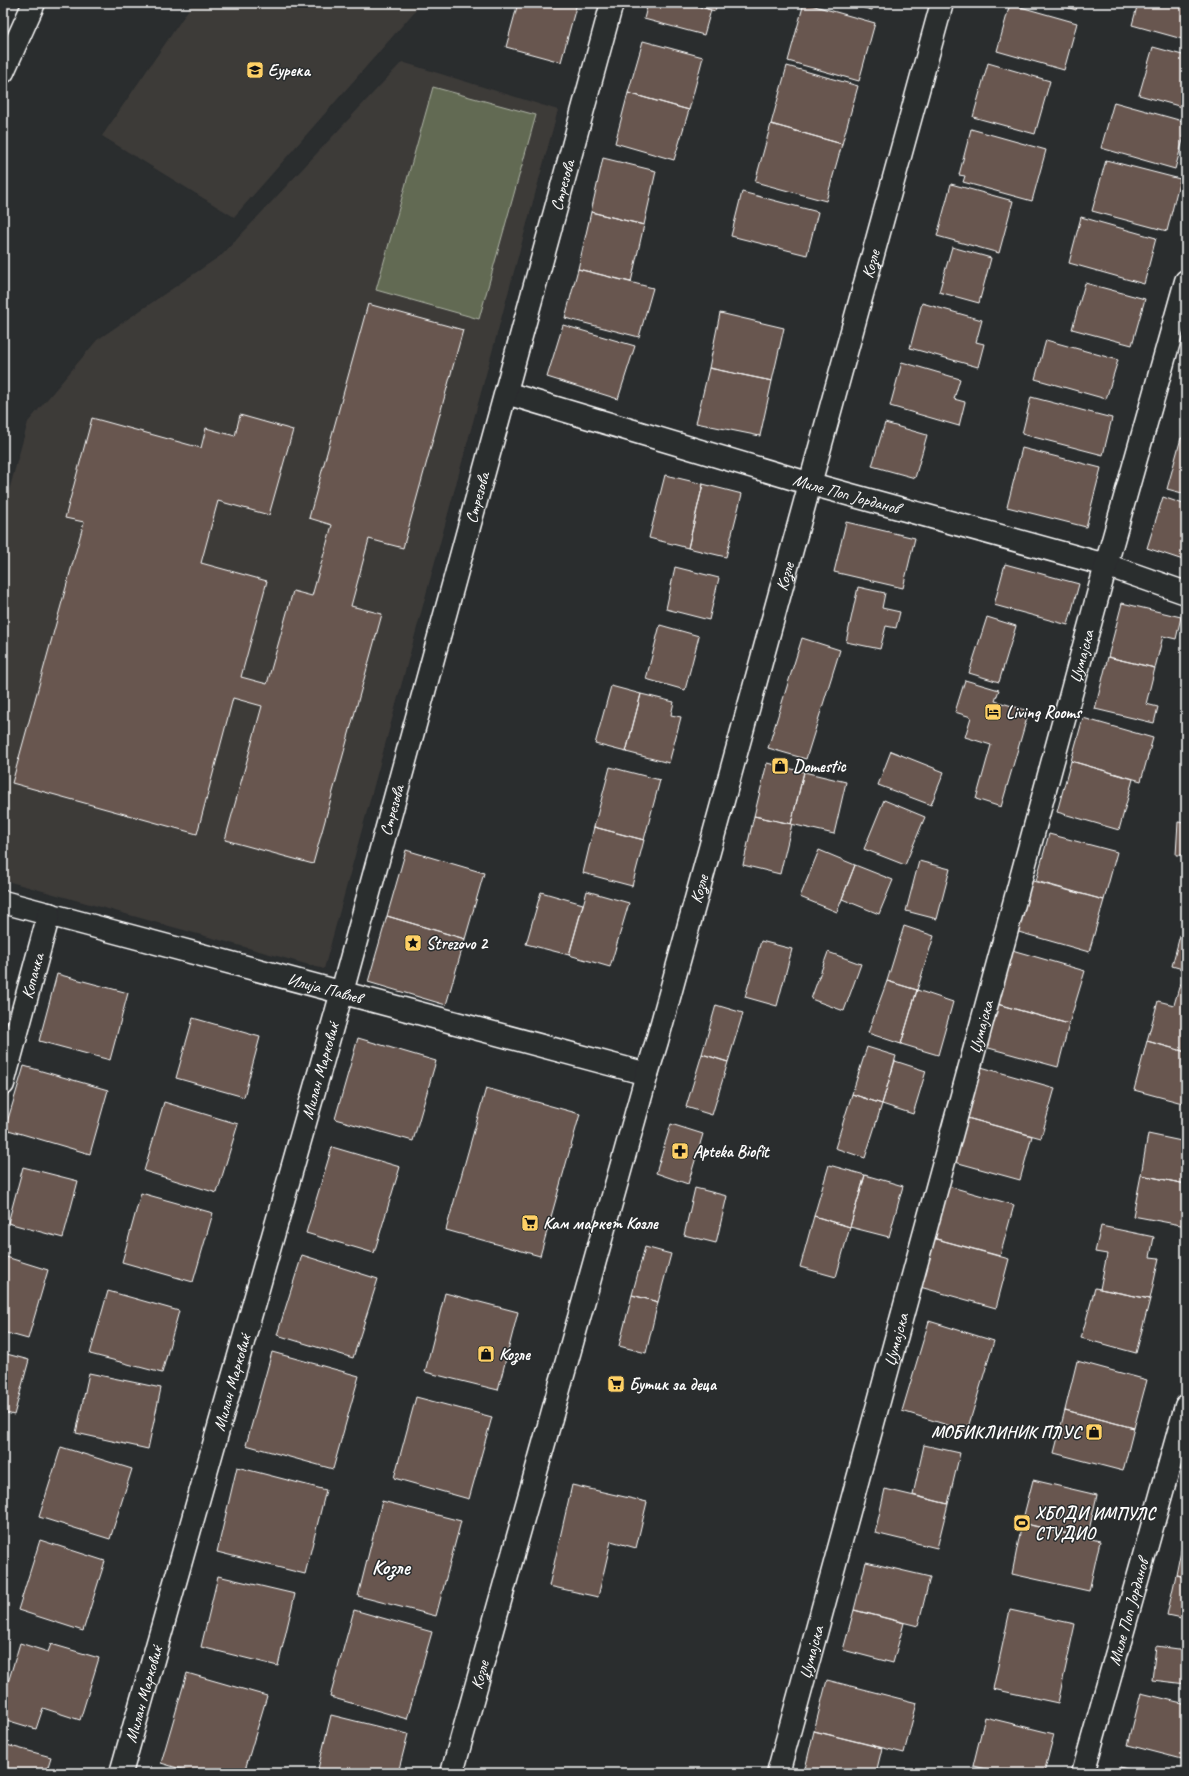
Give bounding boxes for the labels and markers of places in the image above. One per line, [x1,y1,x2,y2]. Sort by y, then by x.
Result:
school or university icon: Еурека [245,60,265,80]
place label: Еурека [268,60,311,81]
hotel icon: Living Rooms [983,702,1003,722]
place label: Living Rooms [1006,702,1083,723]
shop icon: Domestic [770,756,790,776]
place label: Domestic [793,756,847,777]
place icon: Strezovo 2 [403,933,423,953]
place label: Strezovo 2 [426,933,489,954]
pharmacy icon: Apteka Biofit [670,1141,690,1161]
place label: Apteka Biofit [693,1141,771,1162]
supermarket icon: Кам маркет Козле [520,1213,540,1233]
place label: Кам маркет Козле [543,1213,659,1234]
shop icon: Козле [476,1344,496,1364]
place label: Козле [499,1344,531,1366]
supermarket icon: Бутик за деца [606,1374,626,1394]
place label: Бутик за деца [629,1374,718,1395]
place label: МОБИКЛИНИК ПЛУС [931,1422,1083,1443]
shop icon: МОБИКЛИНИК ПЛУС [1084,1422,1104,1442]
place label: ХБОДИ ИМПУЛС СТУДИО [1035,1503,1158,1544]
sports icon: ХБОДИ ИМПУЛС СТУДИО [1012,1513,1032,1533]

